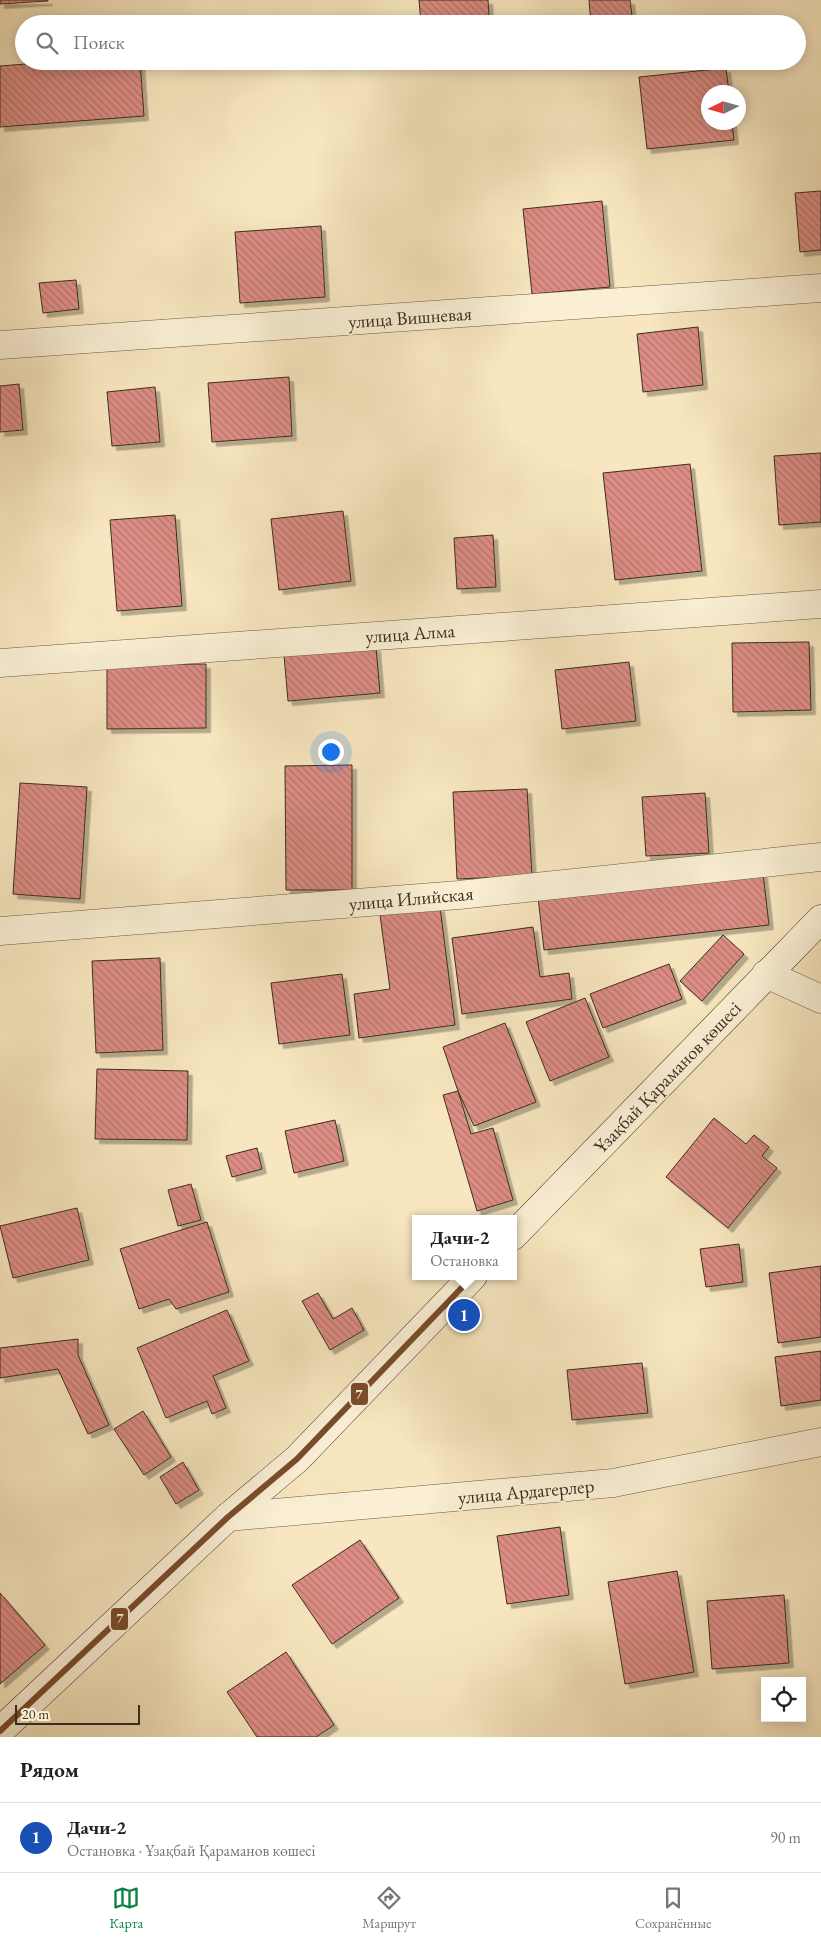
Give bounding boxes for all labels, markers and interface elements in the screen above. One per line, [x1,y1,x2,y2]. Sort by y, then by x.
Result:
search box [15,15,806,70]
icon: search [33,29,61,57]
text: Поиск [73,30,125,55]
north arrow [701,85,746,130]
street label: улица Вишневая [347,301,473,334]
street label: улица Алма [364,618,456,649]
your location [318,739,344,765]
street label: улица Илийская [348,881,475,916]
street label: Ұзақбай Қараманов көшесі [588,996,747,1159]
popup [412,1215,517,1280]
text: Дачи-2 [430,1225,490,1250]
text: Остановка [430,1250,499,1271]
pin: 1 [448,1296,480,1334]
line badge: 7 [350,1382,369,1406]
text: 7 [355,1385,363,1403]
street label: улица Ардагерлер [457,1473,595,1510]
line badge: 7 [110,1607,129,1631]
text: 7 [116,1609,124,1627]
map controls [761,1677,806,1722]
button: locate [761,1677,806,1722]
scale bar [15,1702,140,1725]
text: 20 m [22,1705,49,1723]
text: Рядом [20,1756,79,1783]
text: Дачи-2 [67,1815,126,1840]
text: 1 [32,1827,40,1848]
text: 90 m [770,1827,801,1848]
text: Остановка · Ұзақбай Қараманов көшесі [67,1840,315,1861]
tab: Карта [110,1884,143,1932]
tab: Маршрут [362,1884,416,1932]
tab: Сохранённые [635,1884,711,1932]

